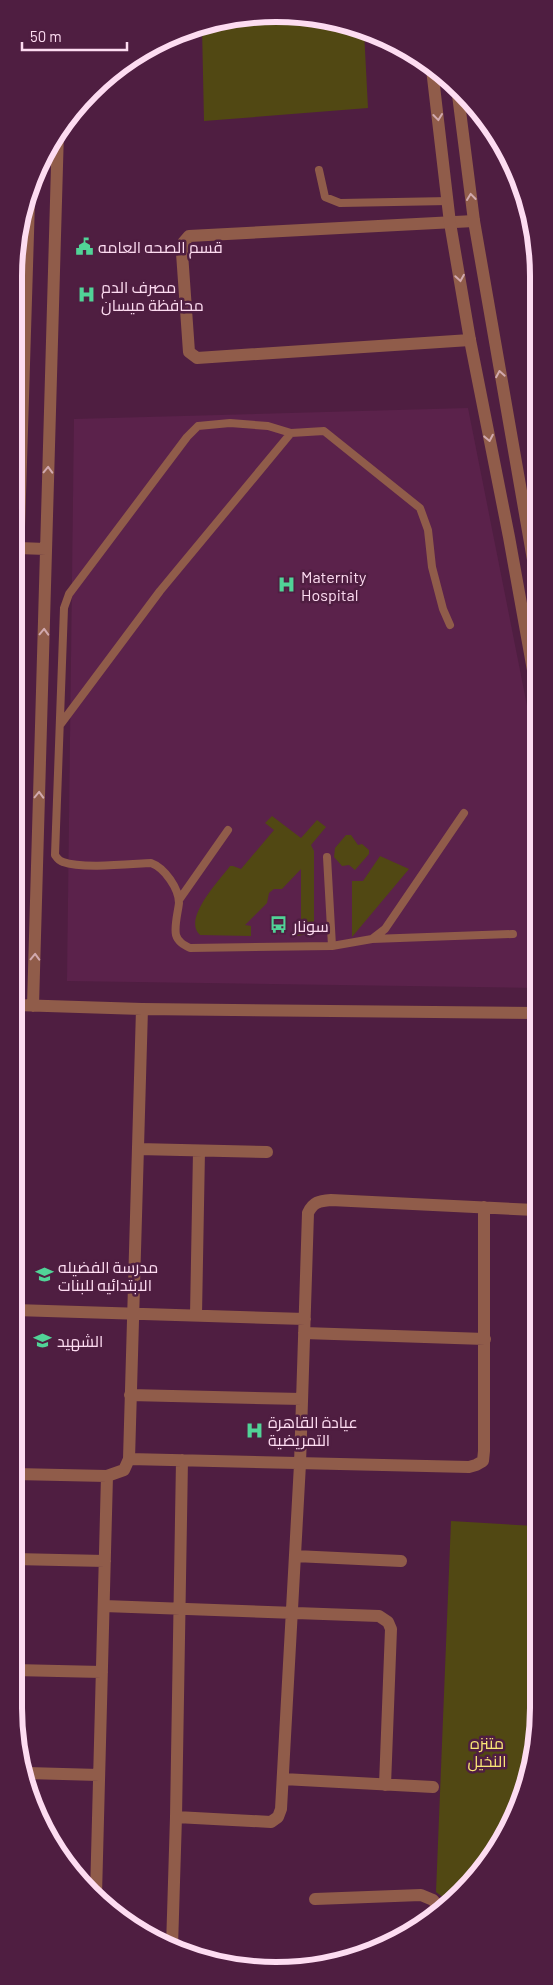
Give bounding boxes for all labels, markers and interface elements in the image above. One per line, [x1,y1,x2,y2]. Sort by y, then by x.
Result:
scale bar [22,20,128,52]
text: 50 m [30,27,62,45]
one-way arrow [432,114,443,122]
one-way arrow [466,192,476,201]
public building icon: قسم الصحه العامه [74,236,94,256]
place label: قسم الصحه العامه [98,237,223,259]
one-way arrow [454,274,464,283]
place label: مصرف الدم محافظة ميسان [101,277,204,316]
hospital icon: مصرف الدم محافظة ميسان [77,285,97,305]
one-way arrow [496,370,506,379]
one-way arrow [484,434,494,443]
one-way arrow [43,465,54,473]
place label: Maternity Hospital [301,567,367,604]
hospital icon: Maternity Hospital [277,575,297,595]
one-way arrow [38,628,49,636]
one-way arrow [34,790,44,798]
bus stop icon: سونار [269,915,289,935]
place label: سونار [292,916,329,936]
one-way arrow [29,953,40,961]
place label: مدرسة الفضيله الابتدائيه للبنات [58,1257,158,1295]
school or university icon: مدرسة الفضيله الابتدائيه للبنات [34,1265,54,1285]
school or university icon: الشهيد [33,1330,53,1350]
place label: الشهيد [57,1331,103,1352]
place label: عيادة القاهرة التمريضية [268,1412,358,1450]
hospital icon: عيادة القاهرة التمريضية [244,1420,264,1440]
park label: متنزه النخيل [468,1733,506,1772]

